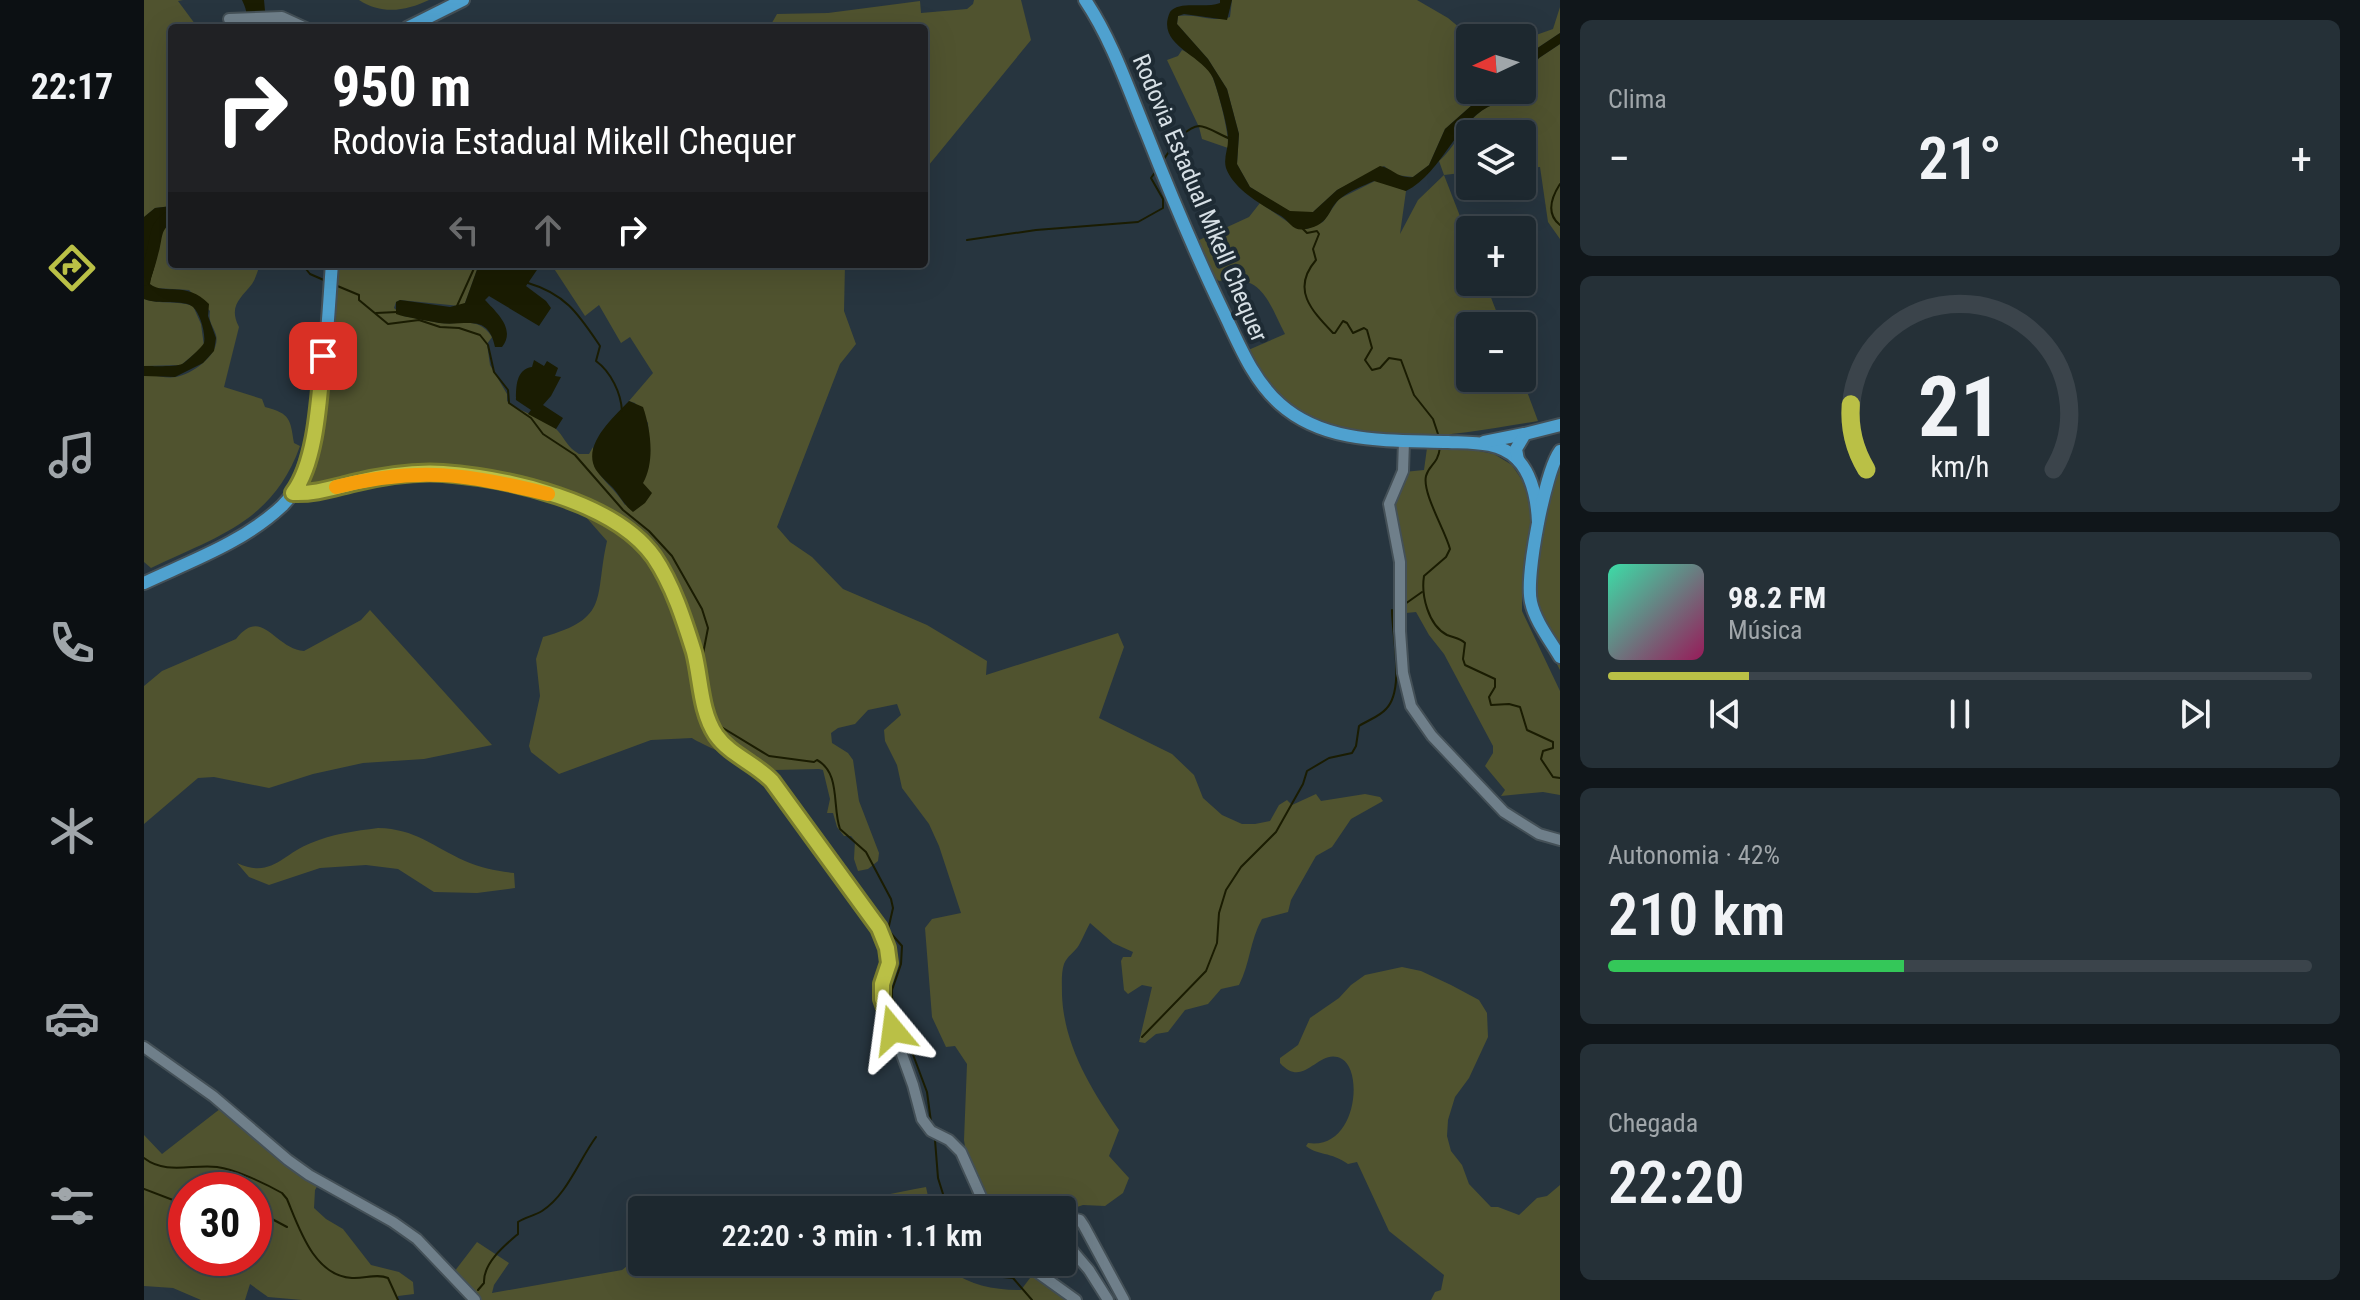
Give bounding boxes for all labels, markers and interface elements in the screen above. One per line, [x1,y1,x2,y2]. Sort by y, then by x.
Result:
north arrow [1456,24,1536,104]
map controls [1456,24,1536,392]
street label: Rodovia Estadual Mikell Chequer [1127,50,1273,346]
text: 950 m [332,54,471,120]
icon: right [200,56,304,160]
text: 22:17 [31,66,113,108]
text: Clima [1608,84,1667,114]
button: layers [1456,120,1536,200]
text: Rodovia Estadual Mikell Chequer [332,121,796,163]
text: 21° [1918,123,2002,194]
text: − [1608,133,1630,185]
text: + [2290,133,2312,185]
icon: left [442,208,486,252]
icon: ahead [526,208,570,252]
icon: right [610,208,654,252]
button: + [1456,216,1536,296]
icon: directions [44,240,100,296]
button: − [1456,312,1536,392]
pin [289,322,357,390]
icon: arrive [301,334,345,378]
text: 21 [1918,359,2002,456]
icon: music [44,427,100,483]
text: km/h [1931,450,1989,484]
text: 98.2 FM [1728,580,1826,615]
icon: phone [44,615,100,671]
text: Música [1728,615,1803,645]
icon: previous [1703,692,1747,736]
icon: pause [1938,692,1982,736]
icon: next [2173,692,2217,736]
icon: climate [44,803,100,859]
text: Autonomia · 42% [1608,840,1780,870]
text: 210 km [1608,879,1785,950]
position arrow [851,988,935,1072]
icon: car [44,990,100,1046]
text: Chegada [1608,1108,1698,1138]
text: 22:20 [1608,1147,1745,1218]
speed limit sign: 30 [168,1172,272,1276]
icon: filters [44,1178,100,1234]
text: 22:20 · 3 min · 1.1 km [722,1218,983,1253]

